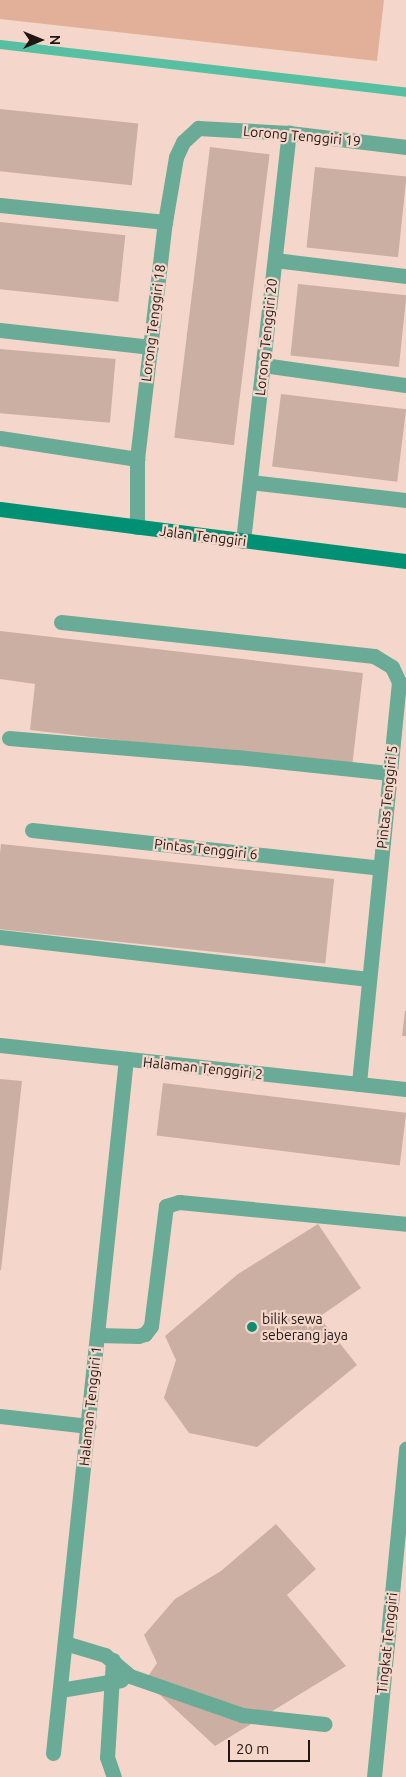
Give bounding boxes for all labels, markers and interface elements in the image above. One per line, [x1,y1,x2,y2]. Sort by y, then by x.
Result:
north arrow [15,15,65,65]
text: N [47,35,63,45]
street label: Lorong Tenggiri 19 [242,122,362,150]
street label: Lorong Tenggiri 18 [137,263,169,383]
street label: Lorong Tenggiri 20 [251,277,281,397]
street label: Jalan Tenggiri [159,522,247,550]
street label: Pintas Tenggiri 5 [373,744,401,850]
street label: Pintas Tenggiri 6 [153,835,259,863]
street label: Halaman Tenggiri 2 [142,1053,264,1083]
place label: bilik sewa seberang jaya [262,1311,348,1344]
marker: bilik sewa seberang jaya [246,1321,258,1333]
street label: Halaman Tenggiri 1 [75,1345,105,1467]
street label: Tingkat Tenggiri [373,1592,401,1694]
scale bar [231,1730,314,1762]
text: 20 m [236,1740,269,1757]

